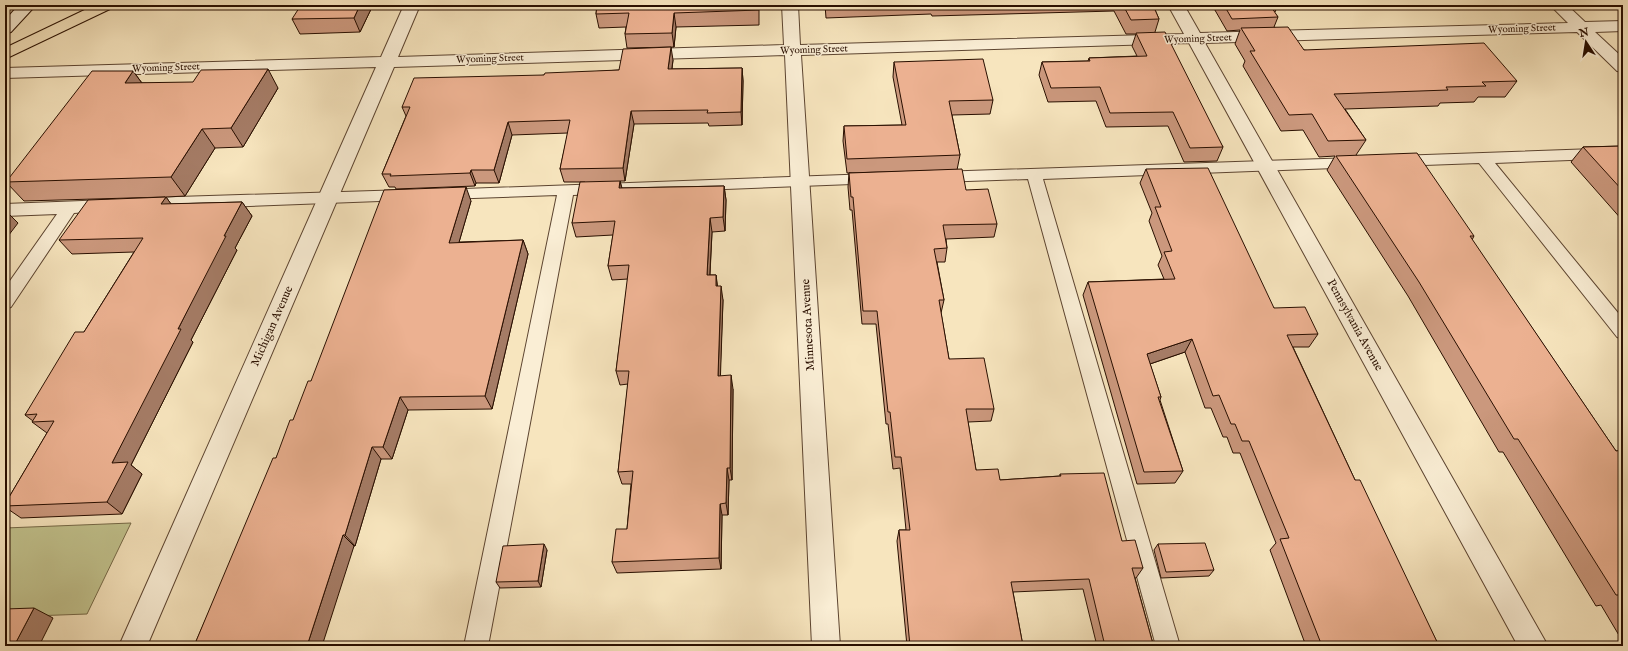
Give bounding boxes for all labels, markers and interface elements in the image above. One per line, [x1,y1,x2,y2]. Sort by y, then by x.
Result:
street label: Wyoming Street [1488,21,1557,37]
north arrow [1566,22,1606,62]
text: N [1577,25,1591,41]
street label: Wyoming Street [1164,31,1233,47]
street label: Wyoming Street [780,42,849,58]
street label: Wyoming Street [456,51,525,67]
street label: Wyoming Street [132,60,201,76]
street label: Pennsylvania Avenue [1324,276,1387,374]
street label: Minnesota Avenue [798,278,818,371]
street label: Michigan Avenue [248,283,297,369]

